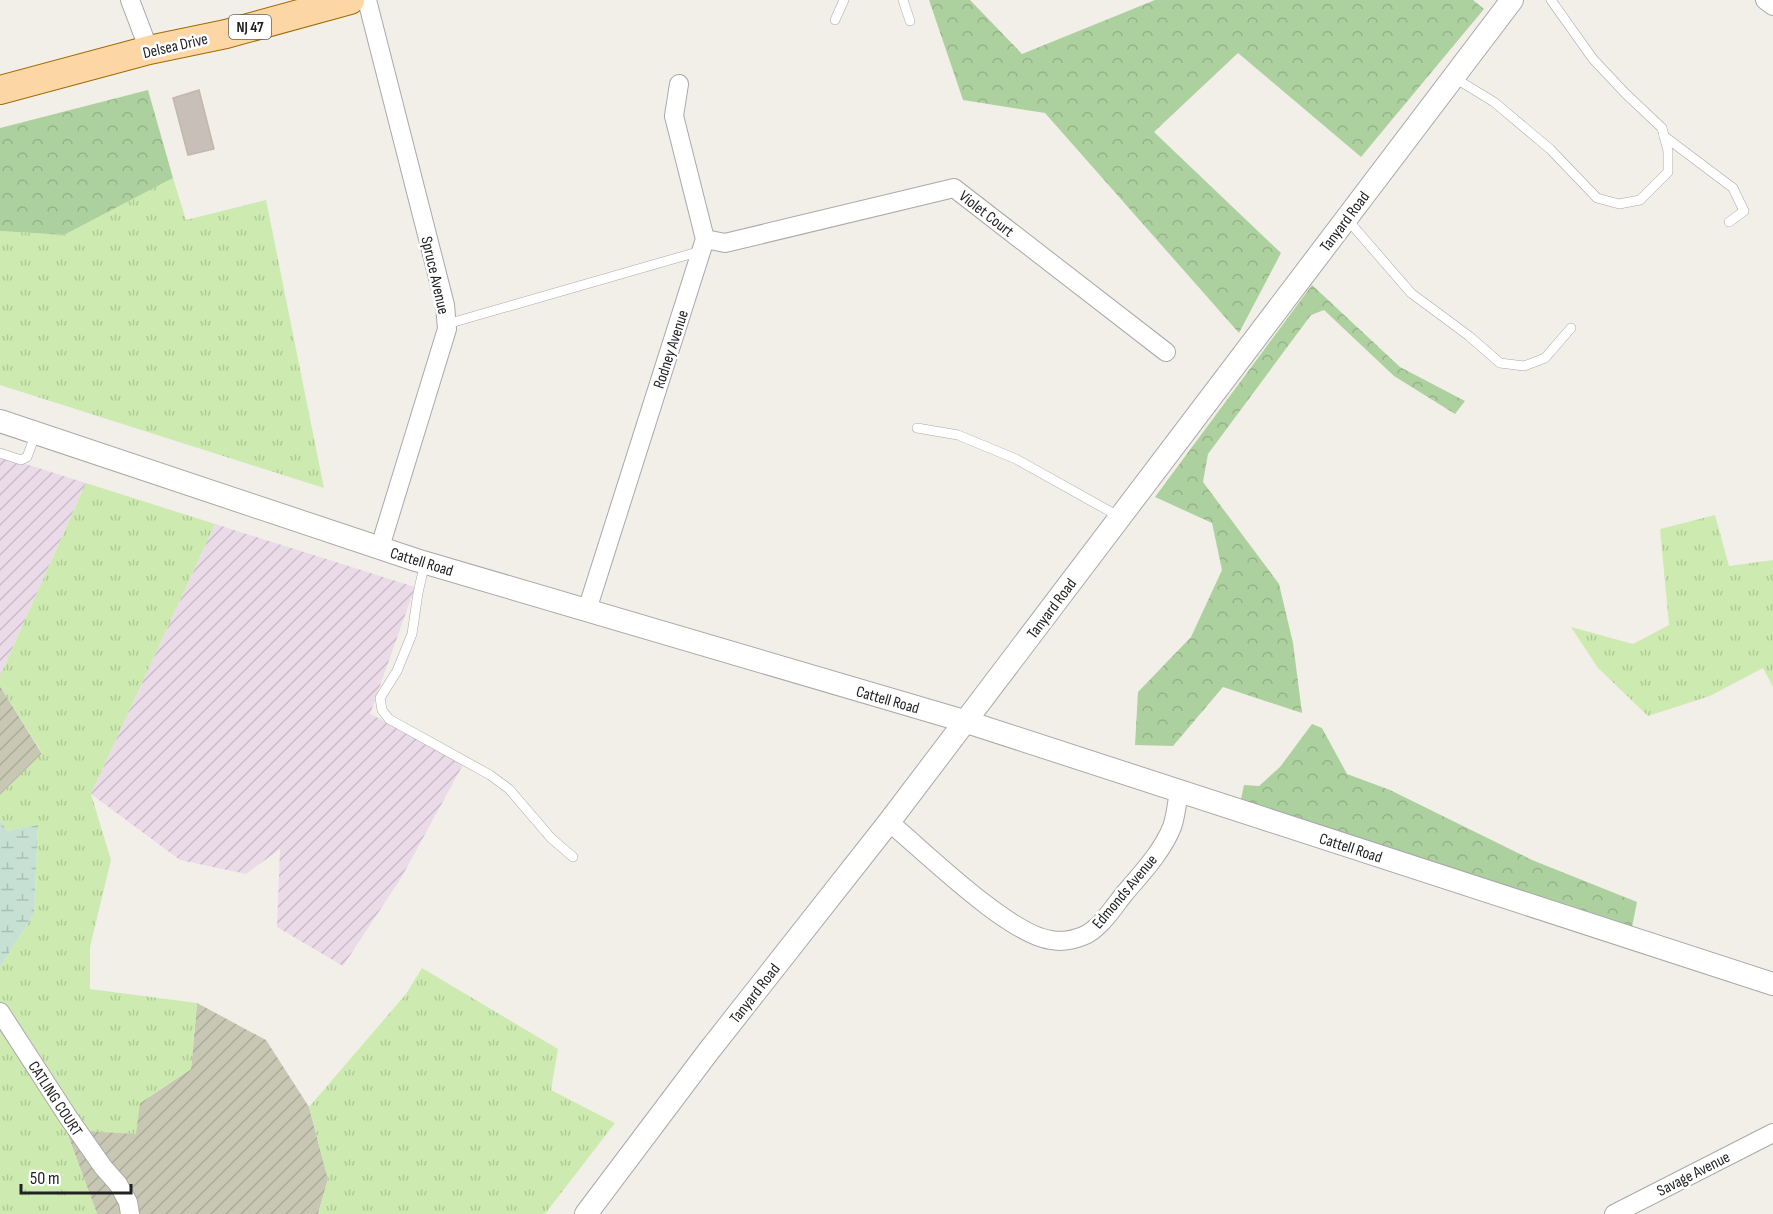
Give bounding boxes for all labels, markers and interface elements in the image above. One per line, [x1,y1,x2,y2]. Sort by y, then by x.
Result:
road number: NJ 47 [229,15,271,39]
street label: Delsea Drive [141,30,210,63]
street label: Violet Court [955,187,1017,242]
street label: Tanyard Road [1316,188,1374,256]
street label: Spruce Avenue [416,235,453,316]
street label: Rodney Avenue [650,308,693,391]
street label: Cattell Road [388,544,455,581]
street label: Tanyard Road [1023,575,1081,643]
street label: Cattell Road [854,682,921,719]
street label: Cattell Road [1317,829,1384,867]
street label: Edmonds Avenue [1089,851,1162,933]
street label: Tanyard Road [726,960,784,1028]
street label: CATLING COURT [23,1058,86,1140]
street label: Savage Avenue [1654,1148,1733,1201]
scale bar [21,1157,130,1195]
text: 50 m [30,1168,60,1189]

